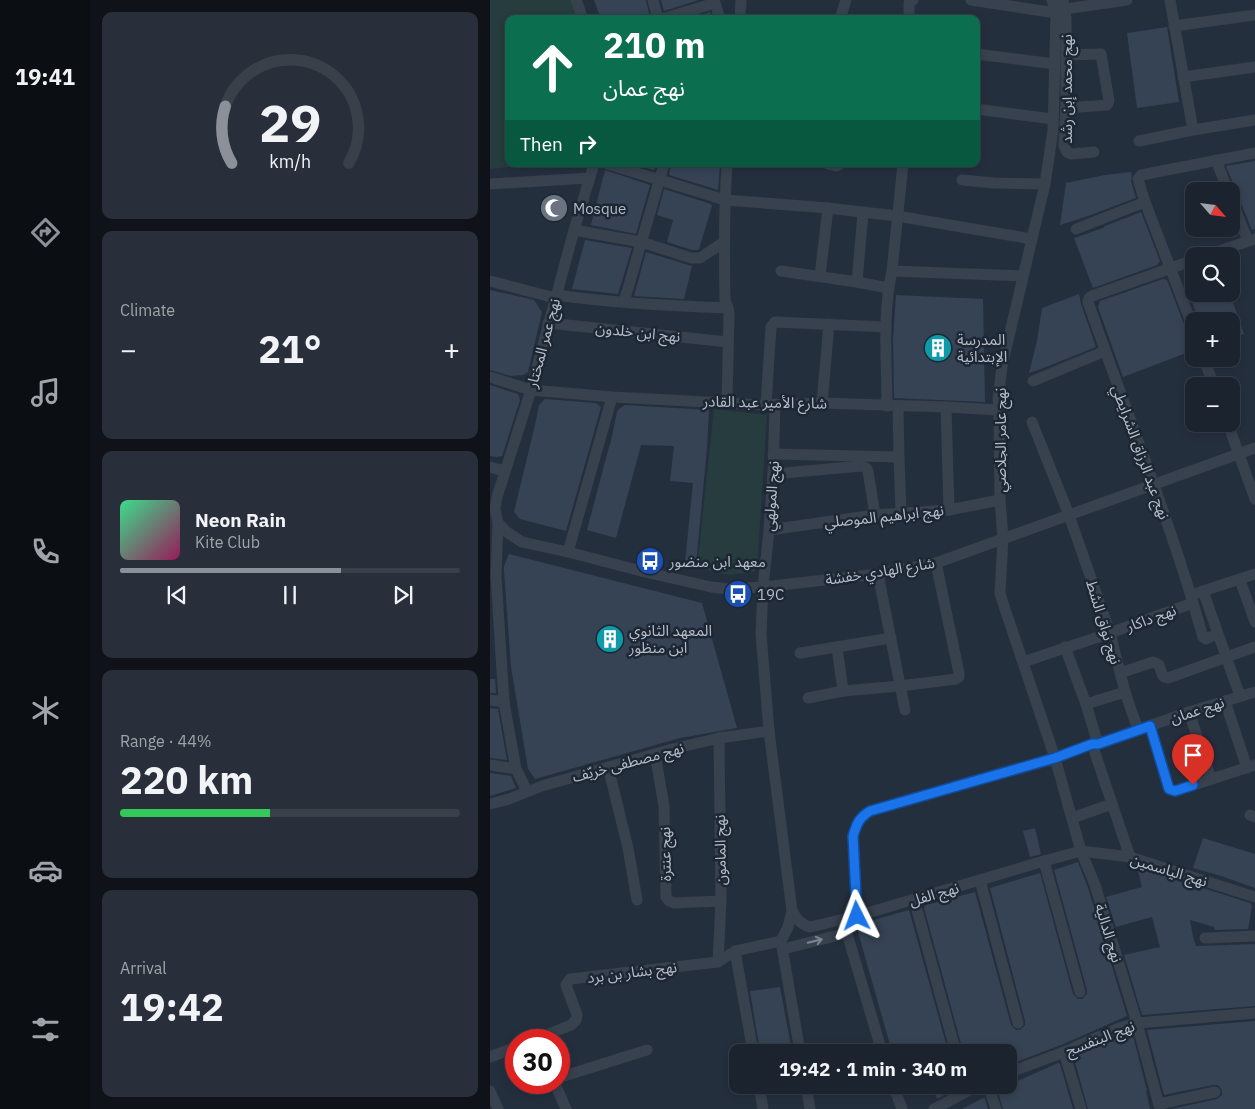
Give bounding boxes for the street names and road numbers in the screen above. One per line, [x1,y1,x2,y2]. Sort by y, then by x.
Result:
street label: نهج محمد إبن رشد [1057,34,1079,144]
street label: نهج عمر المختار [522,296,567,392]
street label: نهج ابن خلدون [594,318,681,349]
street label: نهج عبد الرزاق الشرايطي [1105,382,1174,523]
street label: نهج عامر الجلاصي [991,388,1013,492]
street label: شارع الأمير عبد القادر [702,391,827,416]
street label: نهج المولهي [759,460,786,532]
street label: نهج ابراهيم الموصلي [823,500,945,535]
street label: شارع الهادي خفشة [824,553,937,592]
street label: نهج نواق الشط [1079,577,1126,667]
street label: نهج داكار [1123,600,1180,639]
street label: نهج عمان [1168,692,1227,731]
street label: نهج مصطفى خريّف [570,738,687,789]
street label: نهج المامون [710,814,733,885]
street label: نهج عنترة [655,826,678,881]
street label: نهج الياسمين [1127,849,1210,894]
street label: نهج الفل [907,878,962,913]
street label: نهج الدالية [1088,901,1127,966]
street label: نهج بشار بن برد [586,957,678,990]
street label: نهج البنفسج [1063,1016,1138,1063]

